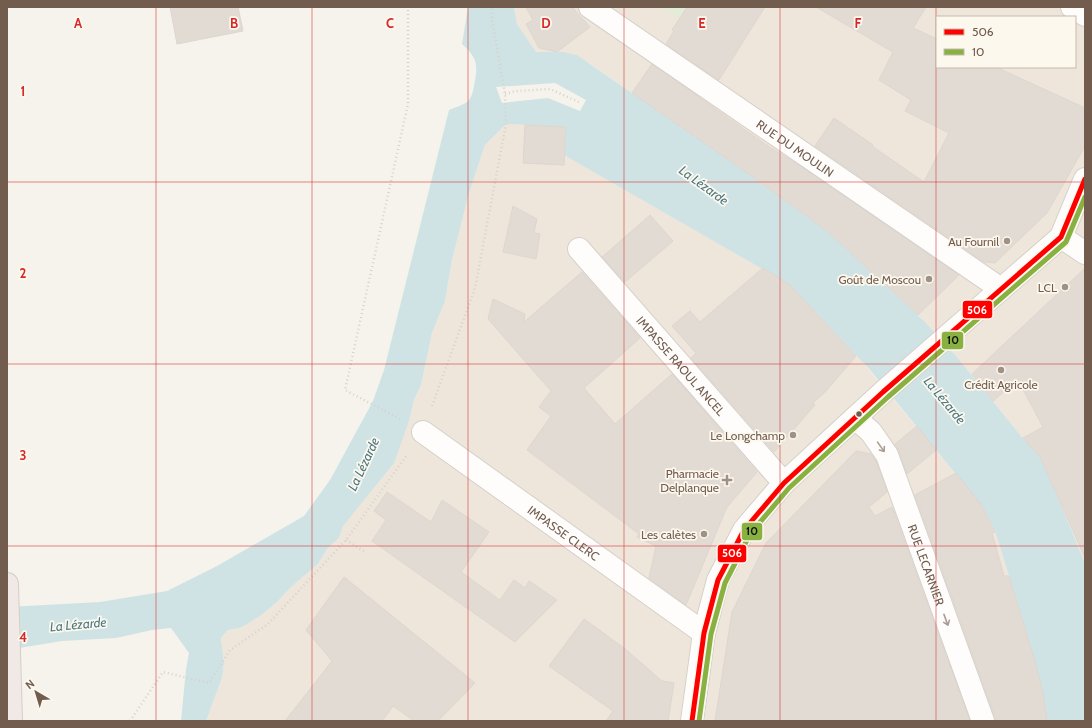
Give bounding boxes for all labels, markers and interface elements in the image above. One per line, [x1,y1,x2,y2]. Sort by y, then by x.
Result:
text: A [74,15,83,31]
text: B [230,15,238,31]
text: C [386,15,394,31]
text: D [541,15,551,31]
text: E [698,15,706,31]
text: F [855,15,862,31]
legend [936,16,1076,68]
text: 506 [972,24,994,39]
text: 10 [972,44,984,59]
text: 1 [21,83,25,99]
street label: RUE DU MOULIN [754,116,837,180]
water label: La Lézarde [676,162,732,208]
place label: Au Fournil [948,234,999,249]
marker: Au Fournil [1002,236,1012,246]
text: 2 [20,265,27,281]
place label: Goût de Moscou [838,272,921,287]
marker: Goût de Moscou [924,274,934,284]
place label: LCL [1038,280,1057,295]
marker: LCL [1060,282,1070,292]
line badge: 506 [962,300,993,319]
text: 506 [967,303,987,317]
street label: IMPASSE RAOUL ANCEL [634,313,729,418]
line badge: 10 [941,331,964,350]
text: 10 [947,333,959,347]
marker: Crédit Agricole [996,365,1006,375]
water label: La Lézarde [921,373,969,427]
place label: Crédit Agricole [964,377,1038,392]
unlabelled marker [854,409,864,419]
place label: Le Longchamp [710,428,785,443]
marker: Le Longchamp [788,430,798,440]
water label: La Lézarde [344,435,382,493]
one-way arrow [877,441,885,452]
text: 3 [19,447,27,463]
place label: Pharmacie Delplanque [660,466,719,495]
marker: Pharmacie Delplanque [722,475,732,485]
street label: IMPASSE CLERC [525,502,602,563]
line badge: 10 [741,522,763,541]
street label: RUE LECARNIER [905,522,948,608]
text: 10 [746,524,758,538]
place label: Les calètes [641,527,696,542]
marker: Les calètes [699,529,709,539]
line badge: 506 [717,544,747,563]
text: 506 [722,546,742,560]
water label: La Lézarde [49,614,107,634]
one-way arrow [943,614,951,626]
text: 4 [19,629,27,645]
north arrow [16,672,56,712]
text: N [22,676,37,692]

